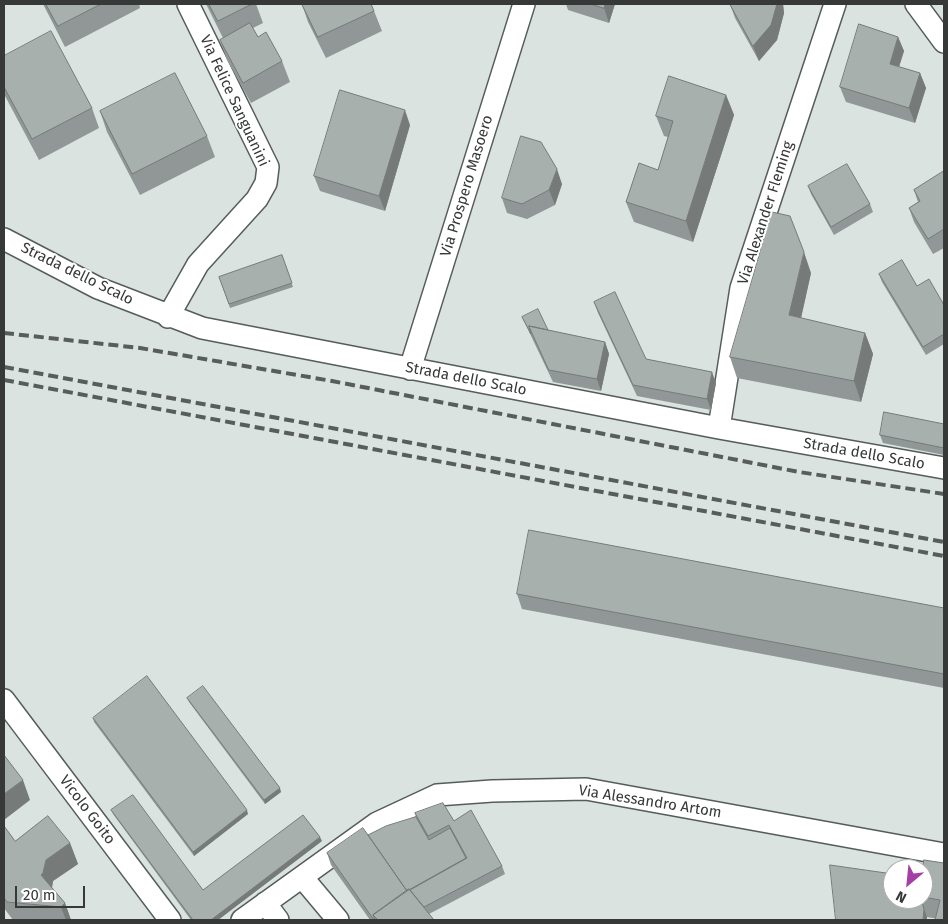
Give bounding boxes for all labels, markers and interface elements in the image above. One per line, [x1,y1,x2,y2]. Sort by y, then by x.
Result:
street label: Via Felice Sanguanini [196,32,272,170]
street label: Via Prospero Masoero [437,113,497,259]
street label: Via Alexander Fleming [734,139,798,287]
street label: Strada dello Scalo [18,239,136,309]
street label: Strada dello Scalo [404,358,528,400]
street label: Strada dello Scalo [802,434,926,474]
street label: Vicolo Goito [55,772,119,848]
street label: Via Alessandro Artom [577,782,723,822]
north arrow [883,859,933,909]
scale bar [18,876,88,908]
text: 20 m [23,886,56,904]
text: N [893,887,909,906]

